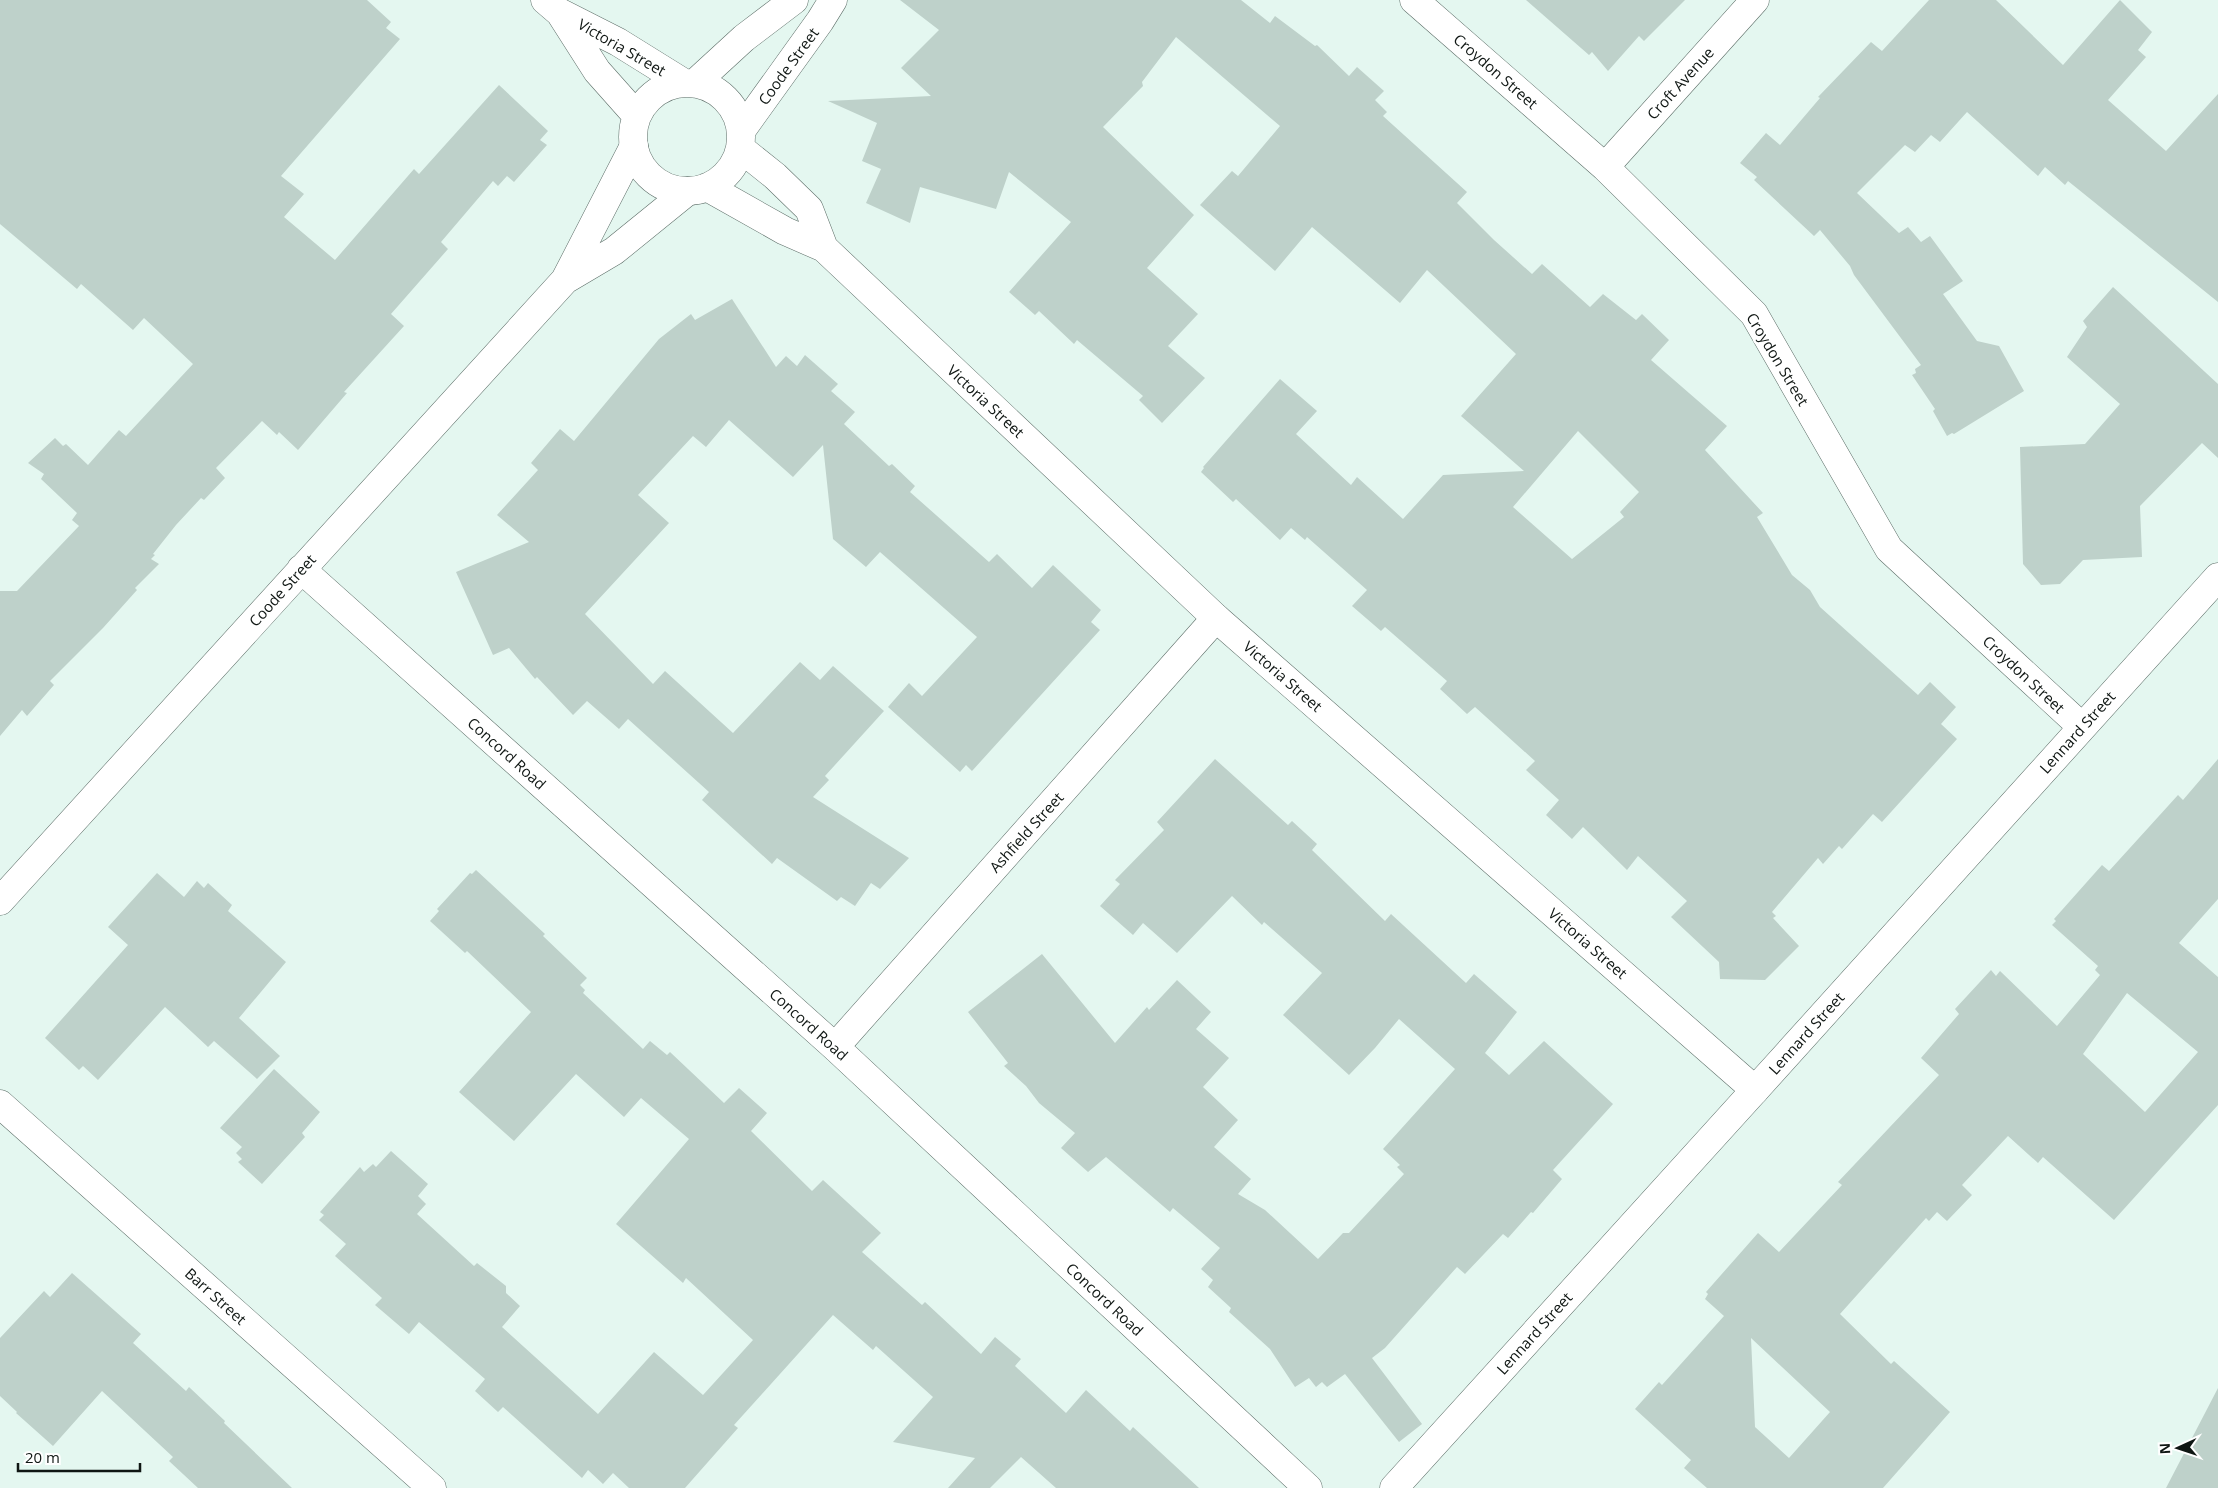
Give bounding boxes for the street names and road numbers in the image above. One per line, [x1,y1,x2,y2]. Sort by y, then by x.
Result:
street label: Victoria Street [574,14,670,80]
street label: Coode Street [753,23,823,109]
street label: Croydon Street [1450,29,1542,113]
street label: Croft Avenue [1642,42,1718,124]
street label: Croydon Street [1742,309,1814,409]
street label: Victoria Street [943,360,1029,442]
street label: Coode Street [244,550,320,630]
street label: Croydon Street [1979,631,2069,717]
street label: Victoria Street [1239,636,1327,716]
street label: Lennard Street [2035,687,2119,777]
street label: Concord Road [464,712,550,794]
street label: Ashfield Street [984,787,1068,877]
street label: Victoria Street [1544,903,1632,983]
street label: Concord Road [766,983,852,1065]
street label: Lennard Street [1764,988,1848,1078]
street label: Concord Road [1062,1258,1148,1340]
street label: Barr Street [181,1263,251,1329]
street label: Lennard Street [1492,1288,1576,1378]

